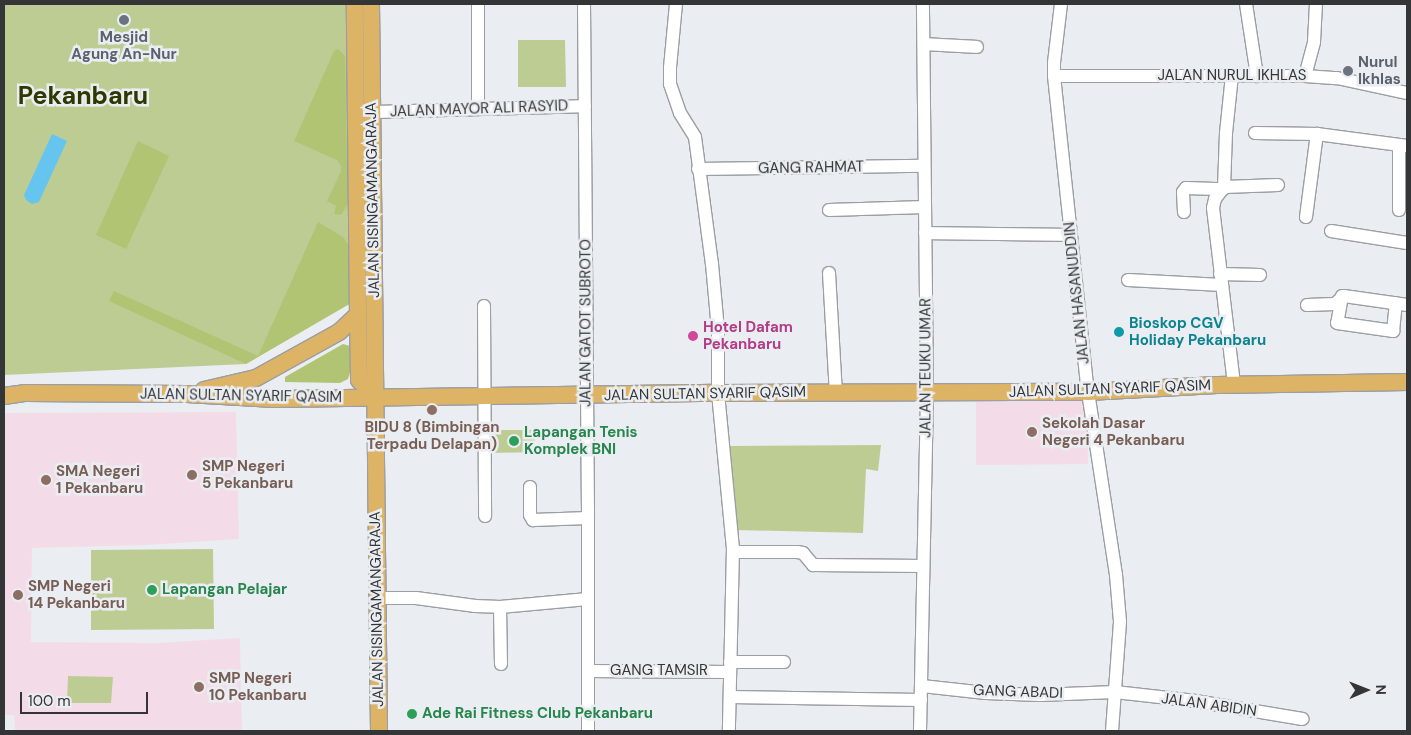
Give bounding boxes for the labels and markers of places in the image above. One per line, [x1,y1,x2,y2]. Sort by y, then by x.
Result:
marker: Mesjid Agung An-Nur [118,14,130,26]
place label: Mesjid Agung An-Nur [71,28,177,63]
place label: Nurul Ikhlas [1358,53,1401,88]
marker: Nurul Ikhlas [1342,65,1354,77]
place label: Bioskop CGV Holiday Pekanbaru [1129,314,1266,349]
place label: Hotel Dafam Pekanbaru [703,318,793,353]
marker: Bioskop CGV Holiday Pekanbaru [1113,326,1125,338]
marker: Hotel Dafam Pekanbaru [687,330,699,342]
marker: BIDU 8 (Bimbingan Terpadu Delapan) [426,404,438,416]
place label: Sekolah Dasar Negeri 4 Pekanbaru [1042,414,1185,449]
place label: BIDU 8 (Bimbingan Terpadu Delapan) [364,418,500,453]
place label: Lapangan Tenis Komplek BNI [524,423,638,458]
marker: Sekolah Dasar Negeri 4 Pekanbaru [1026,426,1038,438]
marker: Lapangan Tenis Komplek BNI [508,435,520,447]
place label: SMP Negeri 5 Pekanbaru [202,457,293,492]
place label: SMA Negeri 1 Pekanbaru [56,462,143,497]
marker: SMP Negeri 5 Pekanbaru [186,469,198,481]
marker: SMA Negeri 1 Pekanbaru [40,474,52,486]
place label: SMP Negeri 14 Pekanbaru [28,577,125,612]
place label: Lapangan Pelajar [162,581,287,599]
marker: Lapangan Pelajar [146,584,158,596]
marker: SMP Negeri 14 Pekanbaru [12,589,24,601]
place label: SMP Negeri 10 Pekanbaru [209,669,307,704]
marker: SMP Negeri 10 Pekanbaru [193,681,205,693]
place label: Ade Rai Fitness Club Pekanbaru [422,705,653,723]
marker: Ade Rai Fitness Club Pekanbaru [406,708,418,720]

